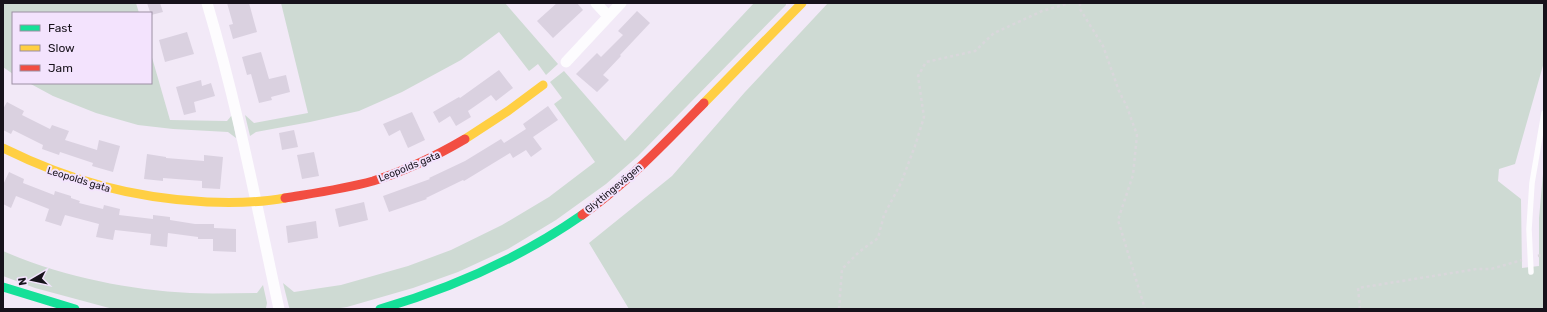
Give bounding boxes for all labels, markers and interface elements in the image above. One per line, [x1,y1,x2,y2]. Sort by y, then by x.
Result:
legend [12,12,152,84]
text: Fast [48,21,72,35]
text: Slow [48,41,75,55]
text: Jam [48,61,73,75]
street label: Leopolds gata [377,149,442,185]
street label: Glyttingevägen [583,161,645,216]
street label: Leopolds gata [46,165,112,195]
north arrow [12,260,52,300]
text: N [16,276,30,286]

